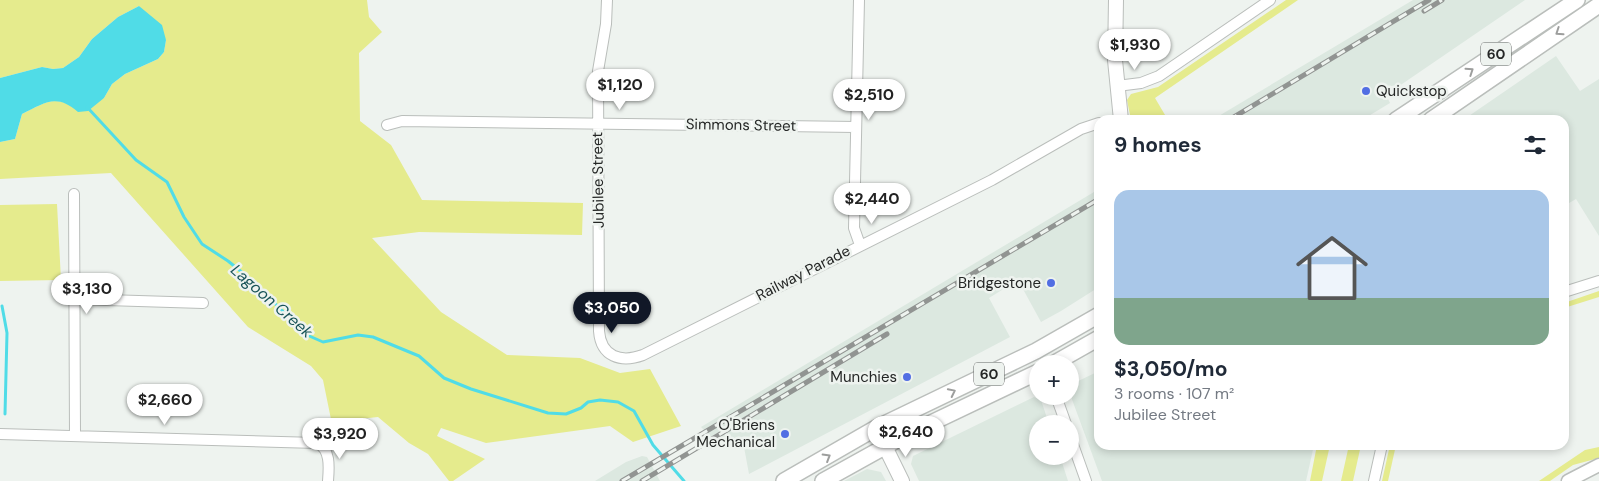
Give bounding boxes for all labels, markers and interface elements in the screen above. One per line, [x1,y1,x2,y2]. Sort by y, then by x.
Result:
one-way arrow [1555,26,1564,35]
pin: $1,930 [1094,28,1176,71]
text: $1,930 [1110,34,1160,55]
road number: 60 [1481,42,1511,66]
pin: $1,120 [579,68,661,111]
one-way arrow [1465,68,1474,77]
text: $1,120 [597,74,643,95]
pin: $2,510 [828,78,910,121]
place label: Quickstop [1376,81,1447,101]
text: $2,510 [844,84,894,105]
marker: Quickstop [1360,85,1372,97]
street label: Simmons Street [686,114,797,136]
text: 9 homes [1114,131,1202,159]
icon: filters [1521,131,1549,159]
street label: Jubilee Street [587,132,609,228]
pin: $2,440 [831,182,913,225]
text: $2,440 [845,188,899,209]
icon: home [1287,223,1377,313]
street label: Railway Parade [752,241,854,305]
water label: Lagoon Creek [227,260,318,343]
pin: $3,130 [46,272,128,315]
place label: Bridgestone [958,273,1041,293]
marker: Bridgestone [1045,277,1057,289]
text: $3,130 [62,278,112,299]
pin: $3,050 [571,292,653,334]
text: $3,050 [584,297,640,318]
map controls [1029,355,1079,465]
button: + [1029,355,1079,405]
text: $3,050/mo [1114,355,1227,383]
road number: 60 [974,362,1004,386]
place label: Munchies [830,367,897,387]
marker: Munchies [901,371,913,383]
text: 3 rooms · 107 m² [1114,383,1234,404]
pin: $2,660 [124,384,206,426]
one-way arrow [947,388,956,398]
text: $2,660 [138,389,192,410]
text: Jubilee Street [1114,404,1216,425]
place label: O'Briens Mechanical [696,415,775,452]
button: − [1029,415,1079,465]
pin: $2,640 [865,416,947,458]
pin: $3,920 [299,418,381,460]
text: $2,640 [879,421,933,442]
text: $3,920 [313,423,367,444]
marker: O'Briens Mechanical [779,428,791,440]
one-way arrow [821,453,830,463]

